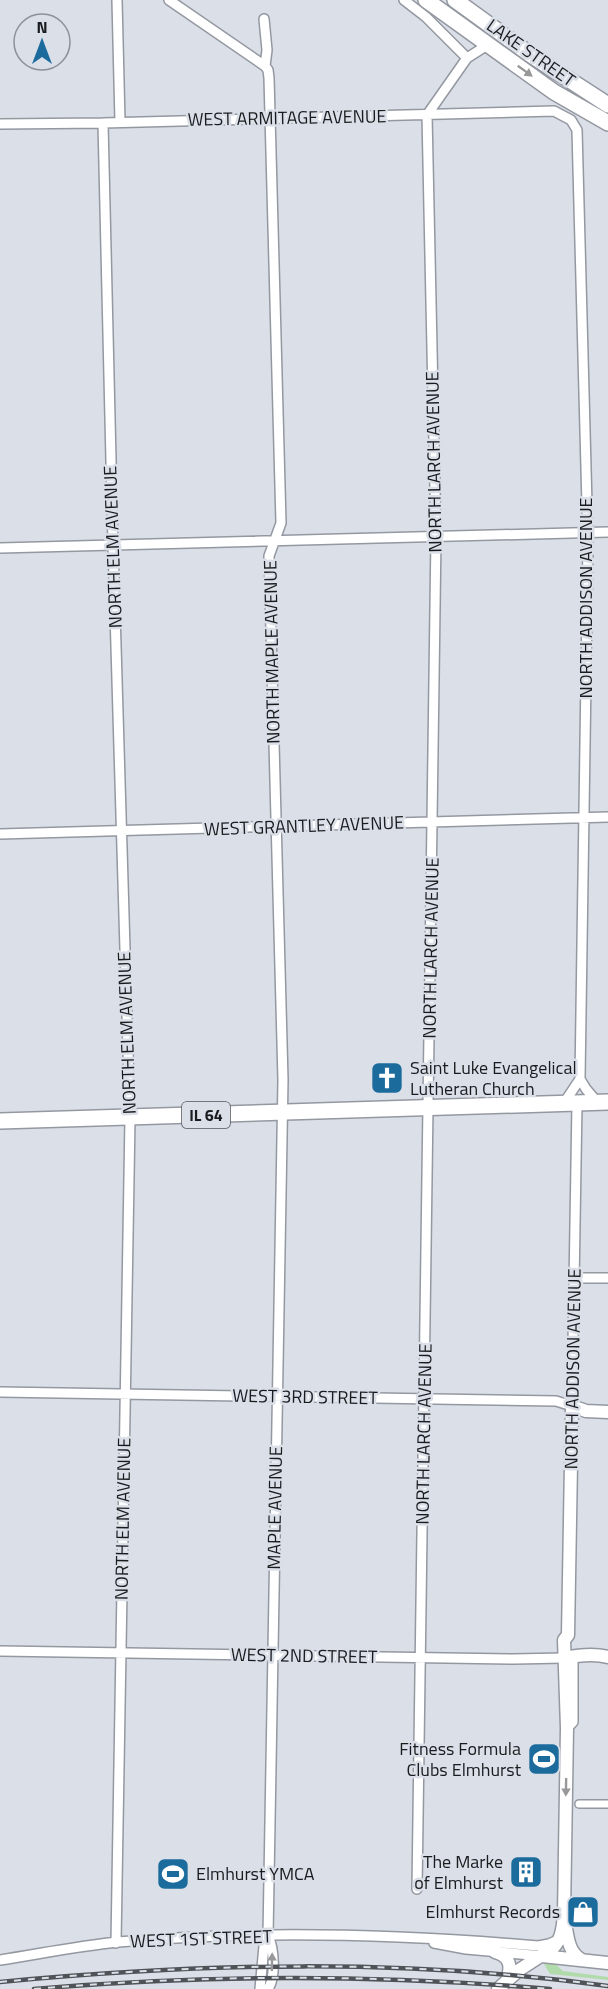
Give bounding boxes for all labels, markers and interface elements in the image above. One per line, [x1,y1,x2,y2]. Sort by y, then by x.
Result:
north arrow [12,12,72,72]
street label: LAKE STREET [481,12,582,94]
text: N [36,15,48,39]
one-way arrow [516,65,532,77]
street label: WEST ARMITAGE AVENUE [187,102,387,133]
street label: NORTH LARCH AVENUE [418,371,449,553]
street label: NORTH ELM AVENUE [96,465,129,629]
street label: NORTH ADDISON AVENUE [572,497,599,699]
street label: NORTH MAPLE AVENUE [256,560,287,744]
street label: WEST GRANTLEY AVENUE [204,809,404,842]
street label: NORTH LARCH AVENUE [415,857,446,1039]
street label: NORTH ELM AVENUE [110,951,143,1115]
place label: Saint Luke Evangelical Lutheran Church [410,1054,577,1102]
church icon: Saint Luke Evangelical Lutheran Church [369,1060,405,1096]
road number: IL 64 [182,1102,230,1128]
street label: NORTH ADDISON AVENUE [557,1268,588,1470]
street label: NORTH LARCH AVENUE [408,1343,439,1525]
street label: WEST 3RD STREET [232,1382,378,1411]
street label: NORTH ELM AVENUE [108,1437,137,1600]
street label: MAPLE AVENUE [260,1446,289,1570]
street label: WEST 2ND STREET [231,1641,378,1670]
place label: Fitness Formula Clubs Elmhurst [399,1735,522,1783]
sports icon: Fitness Formula Clubs Elmhurst [526,1741,562,1777]
one-way arrow [561,1777,571,1796]
place label: The Marke of Elmhurst [414,1848,504,1896]
building icon: The Marke of Elmhurst [508,1854,544,1890]
sports icon: Elmhurst YMCA [155,1856,191,1892]
place label: Elmhurst YMCA [196,1860,315,1887]
shop icon: Elmhurst Records [565,1894,601,1930]
place label: Elmhurst Records [426,1898,560,1925]
street label: WEST 1ST STREET [130,1923,273,1954]
one-way arrow [268,1953,277,1972]

